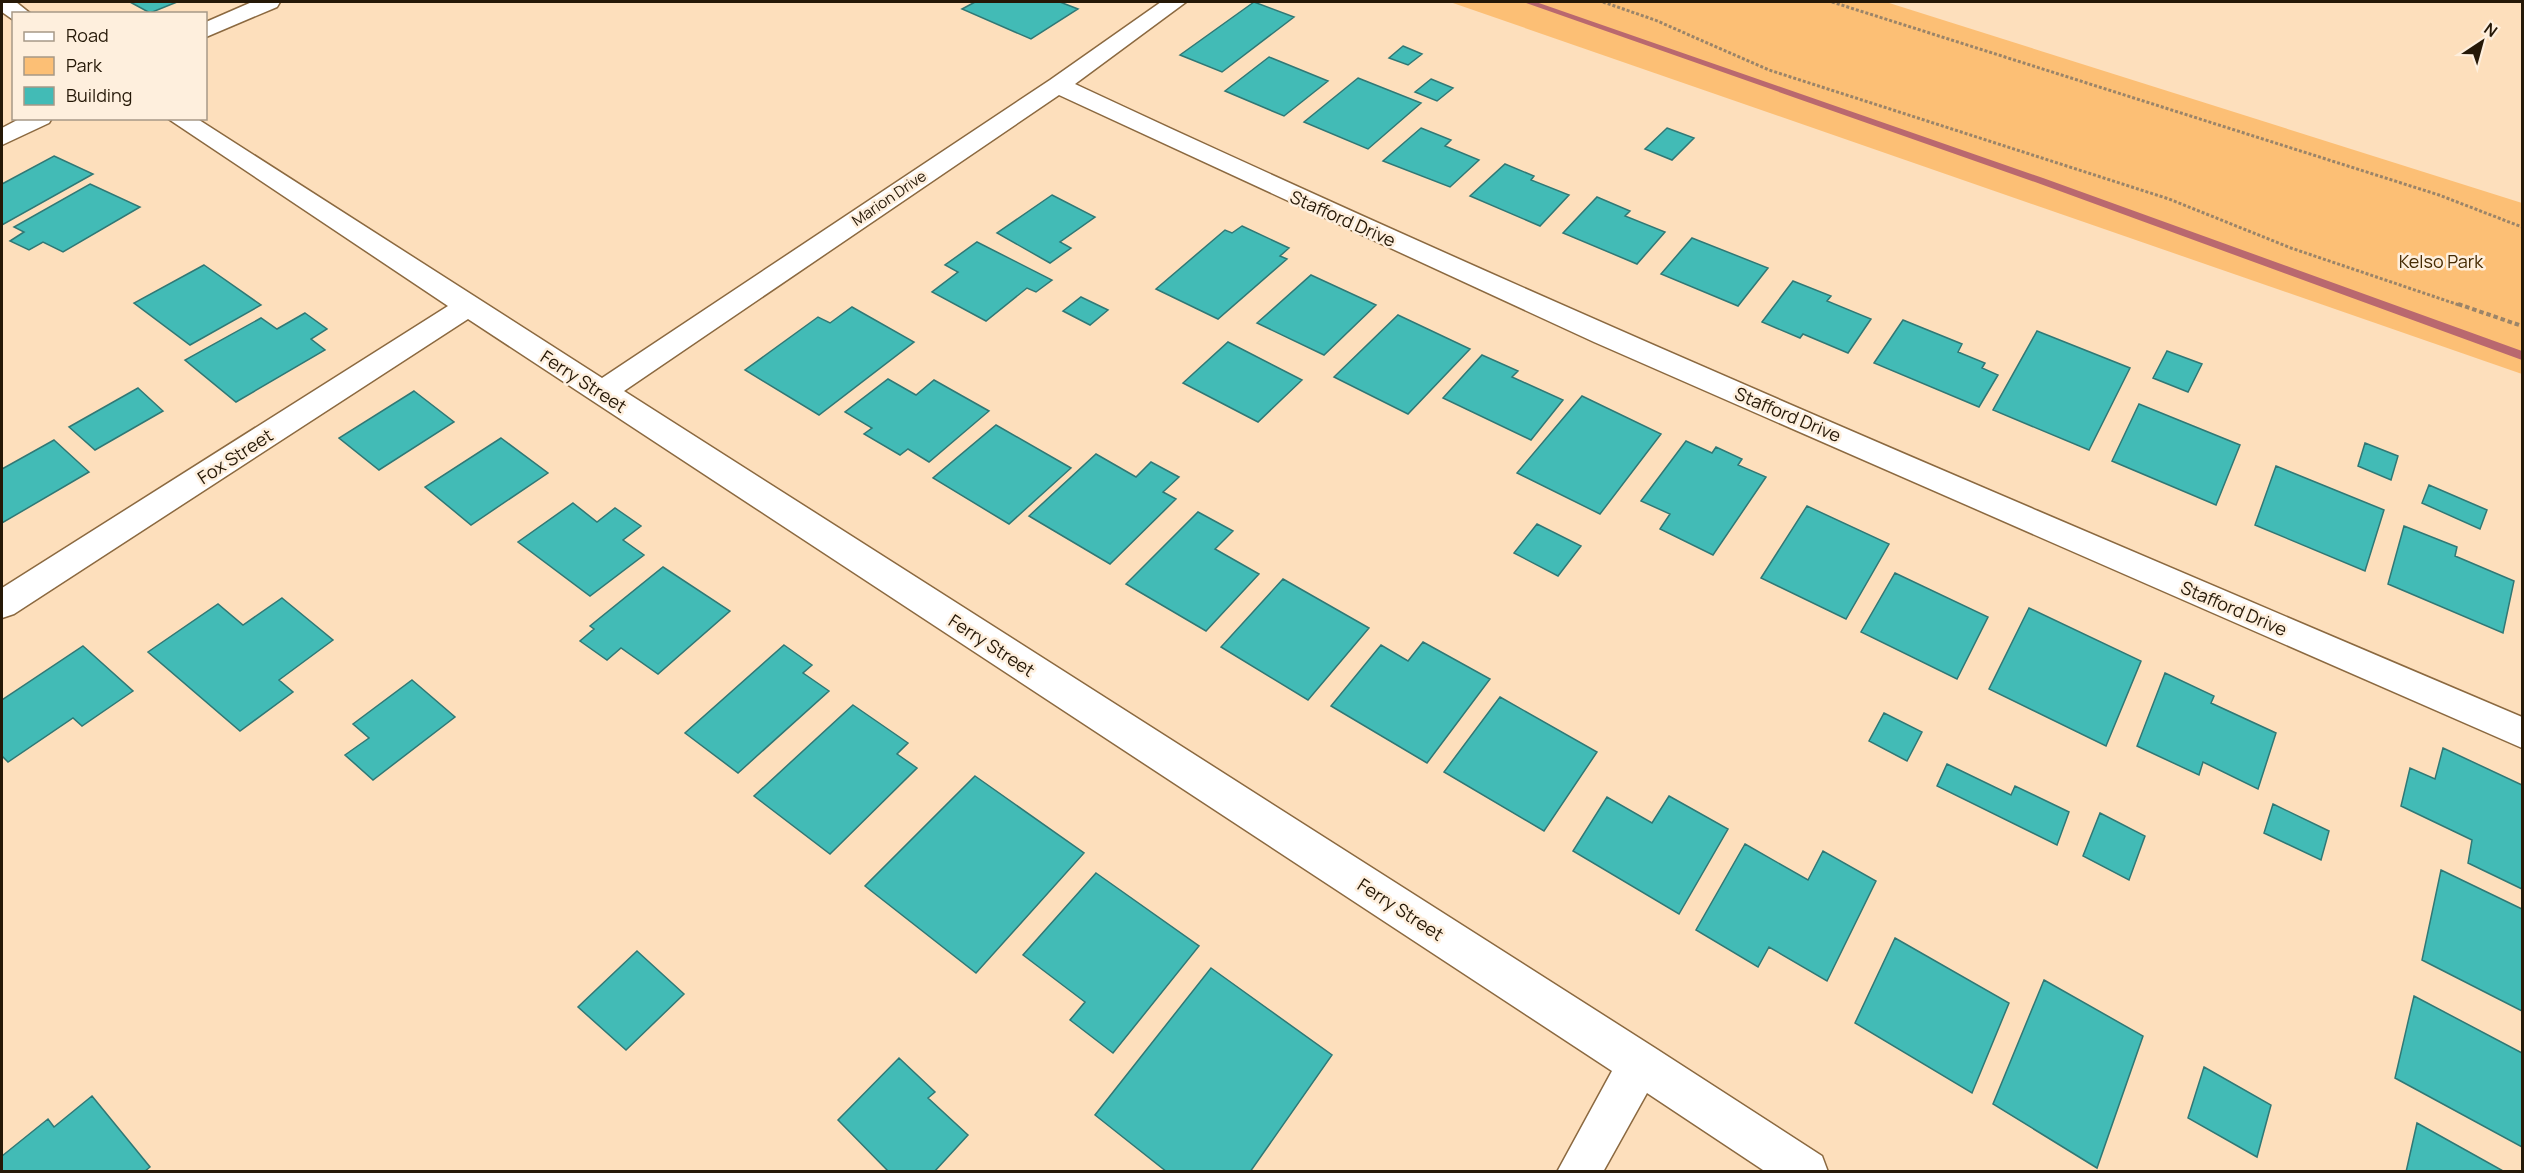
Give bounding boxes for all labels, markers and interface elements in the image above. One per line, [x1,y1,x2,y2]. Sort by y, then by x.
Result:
legend [12,12,207,120]
north arrow [2452,12,2512,72]
text: N [2480,18,2502,42]
text: Road [66,23,109,47]
text: Park [66,53,103,77]
text: Building [66,83,132,107]
street label: Marion Drive [848,165,931,231]
street label: Stafford Drive [1286,184,1400,252]
park label: Kelso Park [2399,249,2484,273]
street label: Ferry Street [536,344,632,418]
street label: Stafford Drive [1731,381,1845,447]
street label: Fox Street [193,423,277,489]
street label: Stafford Drive [2177,575,2291,641]
street label: Ferry Street [944,608,1040,682]
street label: Ferry Street [1353,872,1449,946]

